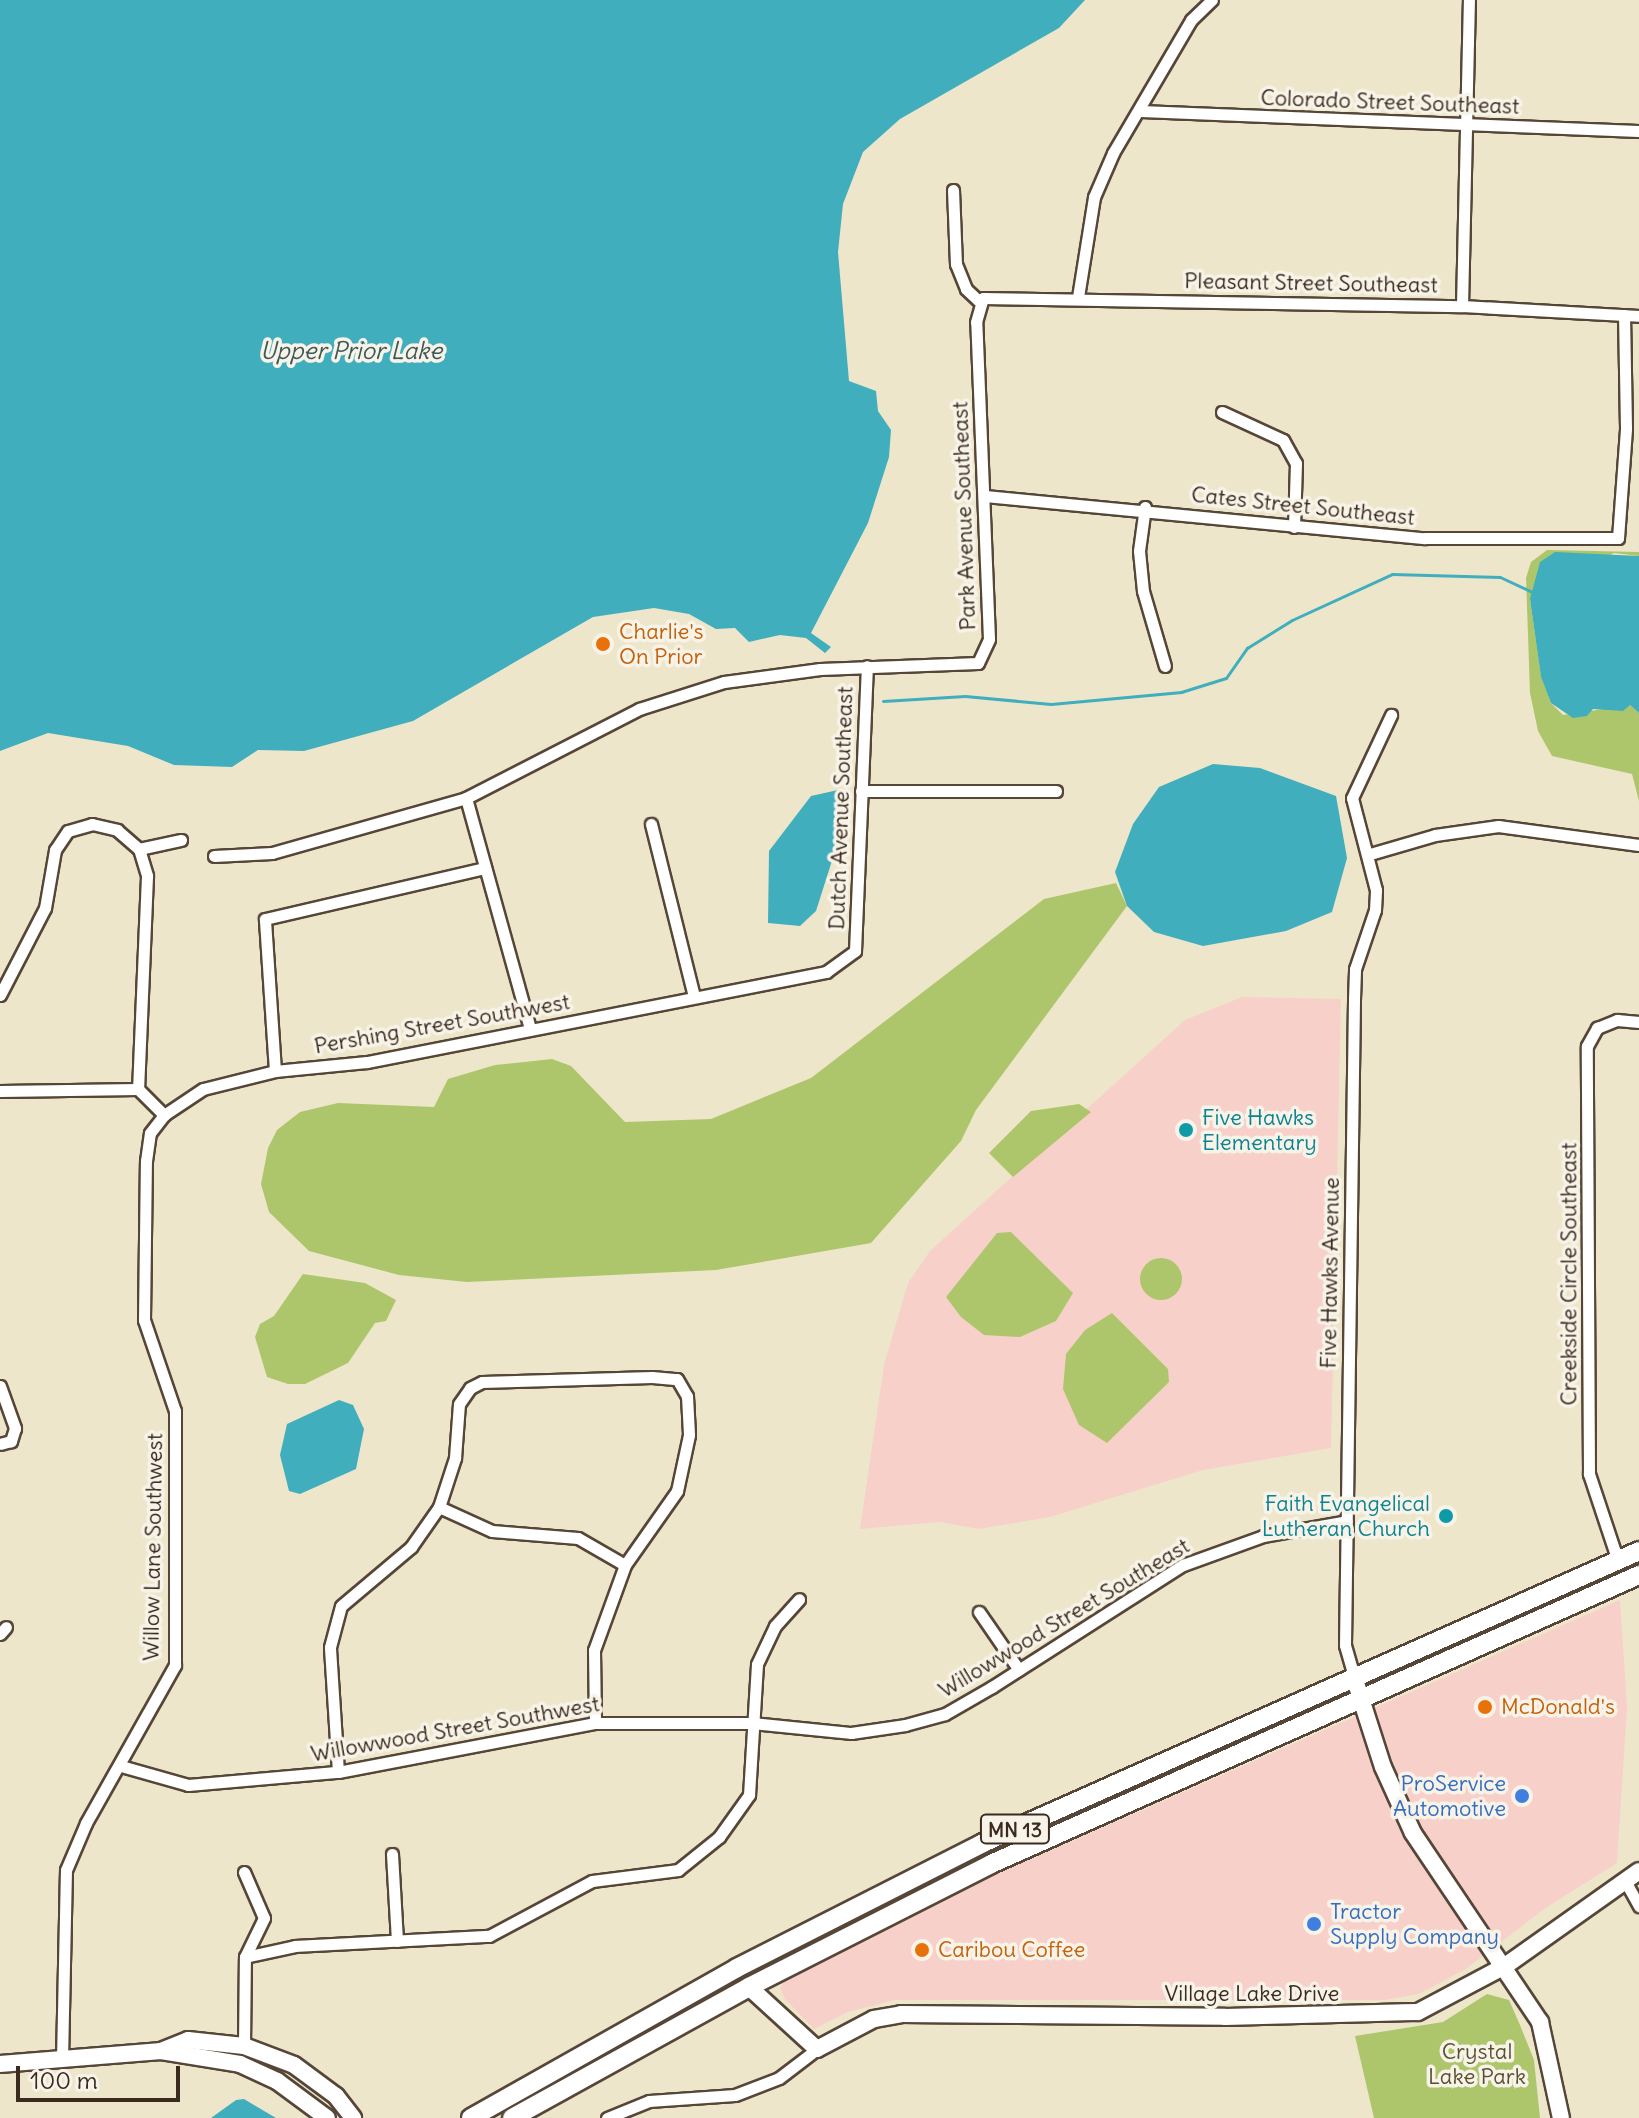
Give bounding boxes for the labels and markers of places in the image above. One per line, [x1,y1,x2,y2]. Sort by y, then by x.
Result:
place label: Charlie's On Prior [619,618,704,670]
marker: Charlie's On Prior [594,635,612,653]
place label: Five Hawks Elementary [1202,1104,1317,1156]
marker: Five Hawks Elementary [1177,1121,1195,1139]
place label: Faith Evangelical Lutheran Church [1262,1490,1430,1542]
marker: Faith Evangelical Lutheran Church [1437,1507,1455,1525]
place label: McDonald's [1501,1694,1615,1720]
marker: McDonald's [1476,1698,1494,1716]
place label: ProService Automotive [1393,1770,1506,1822]
marker: ProService Automotive [1513,1787,1531,1805]
place label: Tractor Supply Company [1330,1898,1499,1950]
marker: Tractor Supply Company [1305,1915,1323,1933]
place label: Caribou Coffee [938,1937,1085,1963]
marker: Caribou Coffee [913,1941,931,1959]

